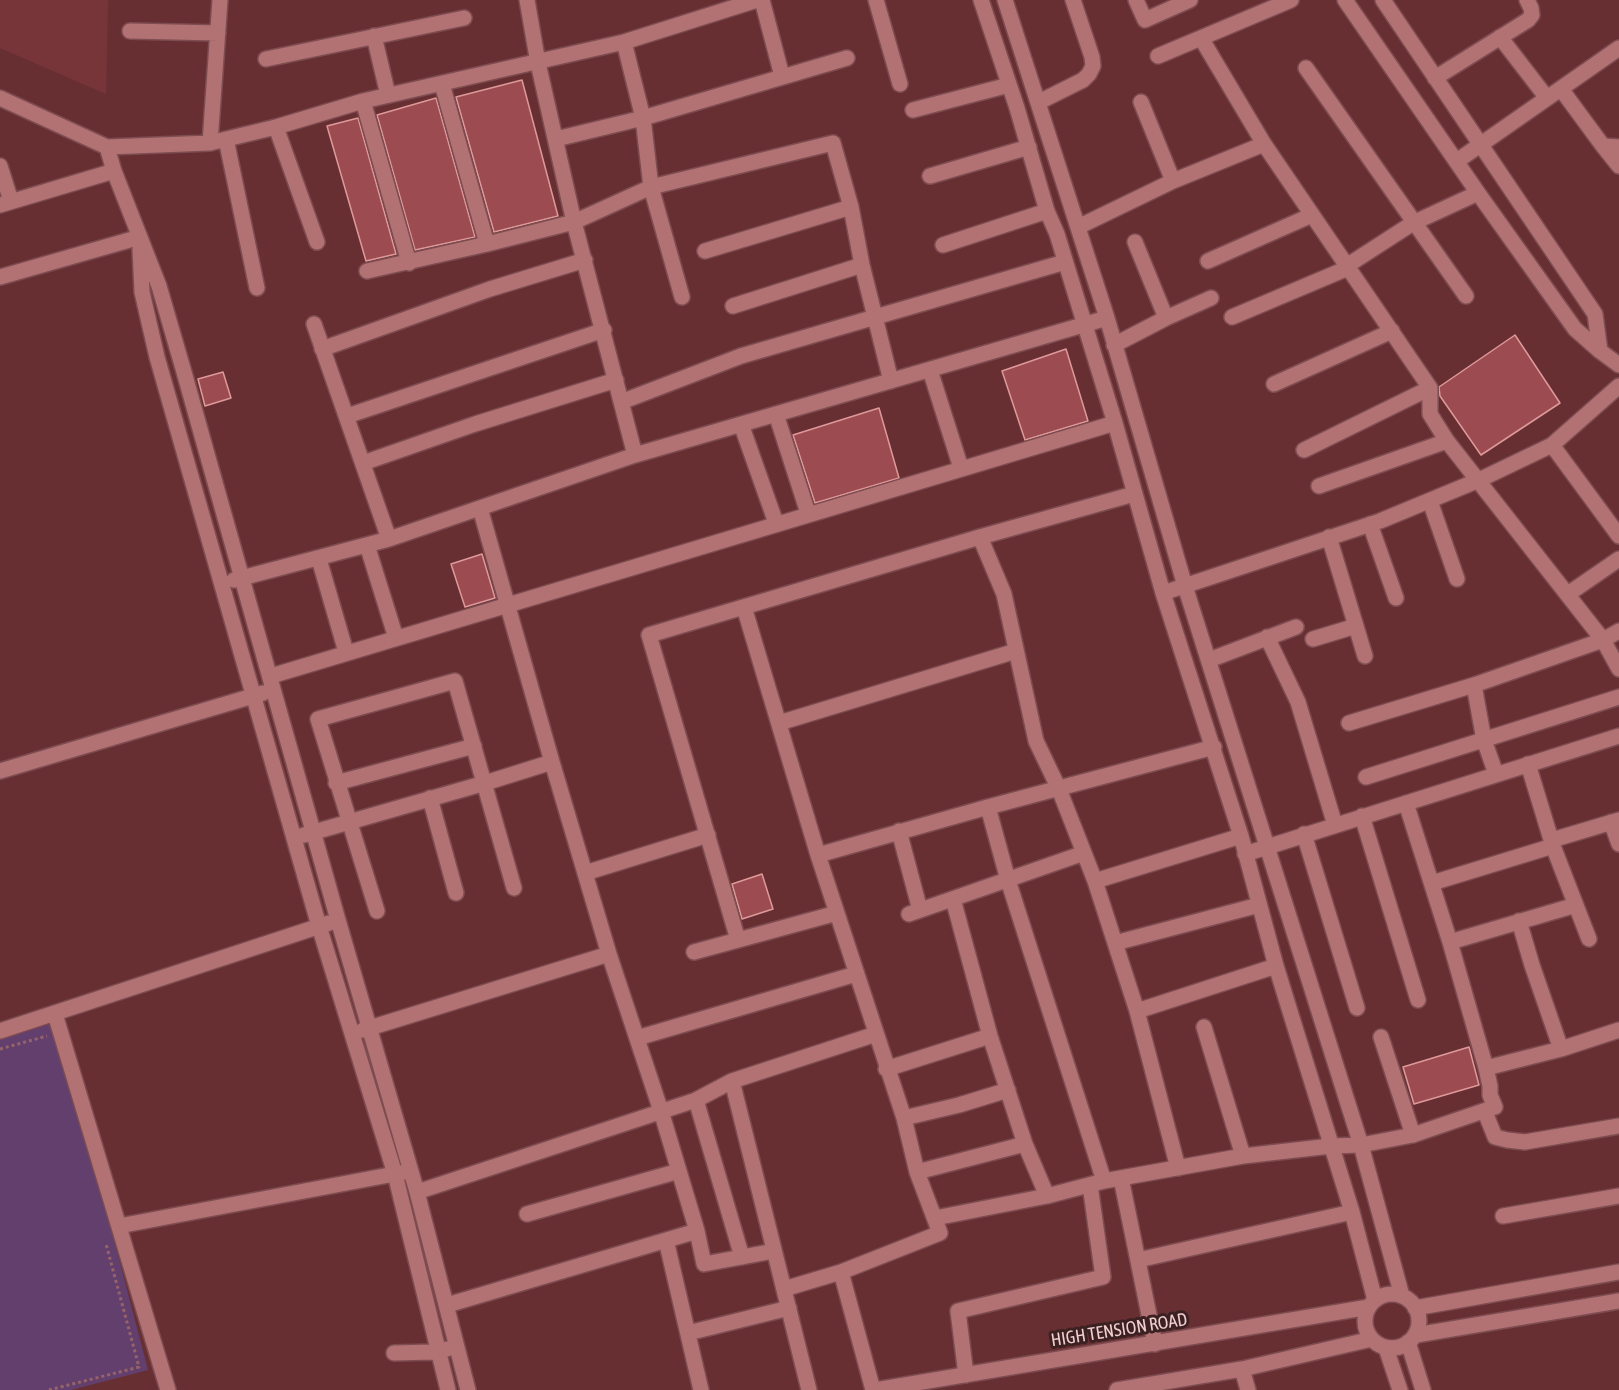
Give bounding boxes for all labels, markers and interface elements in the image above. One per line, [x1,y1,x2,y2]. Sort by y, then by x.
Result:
street label: HIGH TENSION ROAD [1049,1309,1189,1351]

